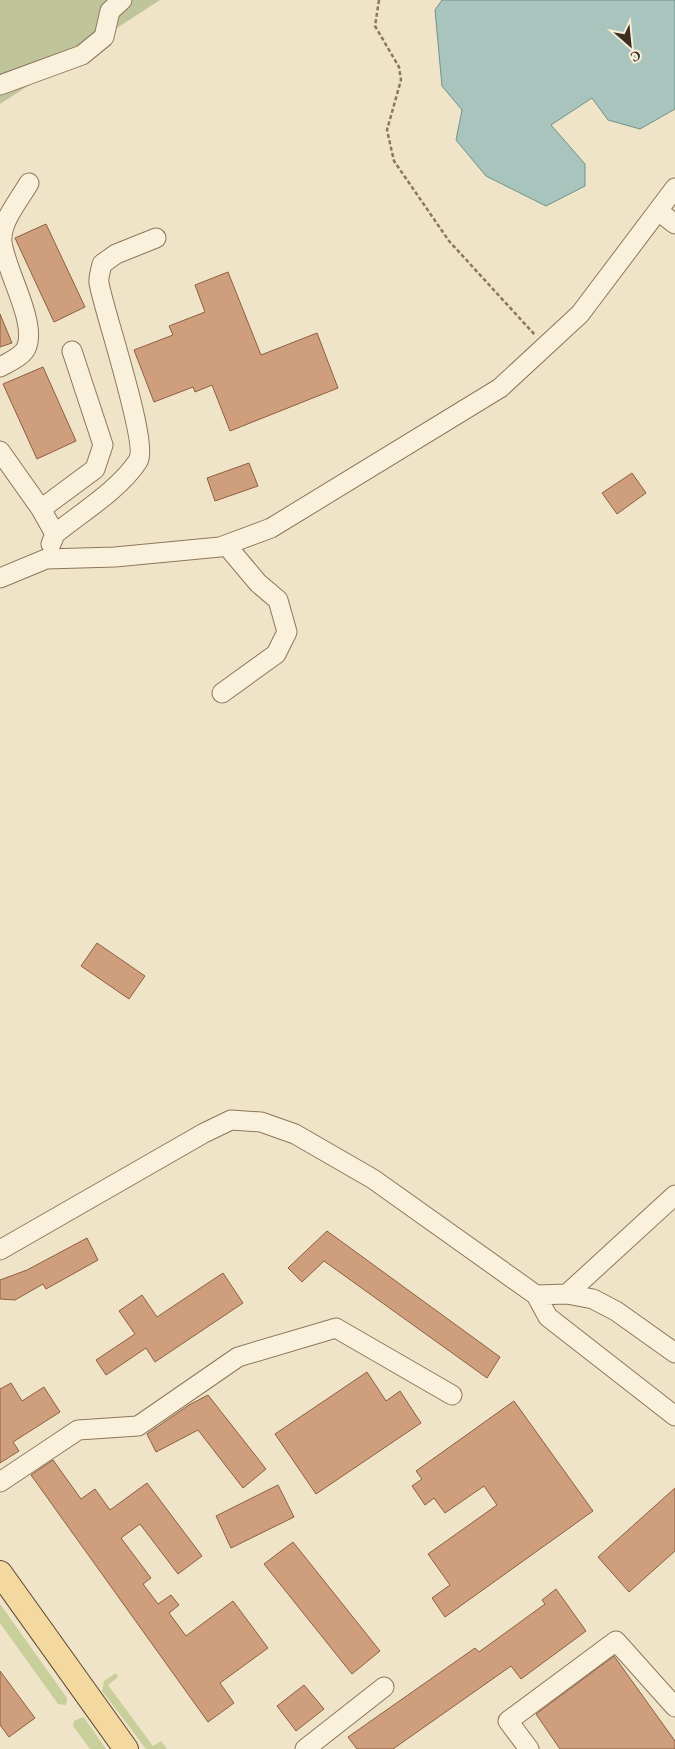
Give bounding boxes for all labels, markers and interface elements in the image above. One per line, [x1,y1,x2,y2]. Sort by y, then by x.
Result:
north arrow [605,20,655,70]
text: С [626,45,645,68]

